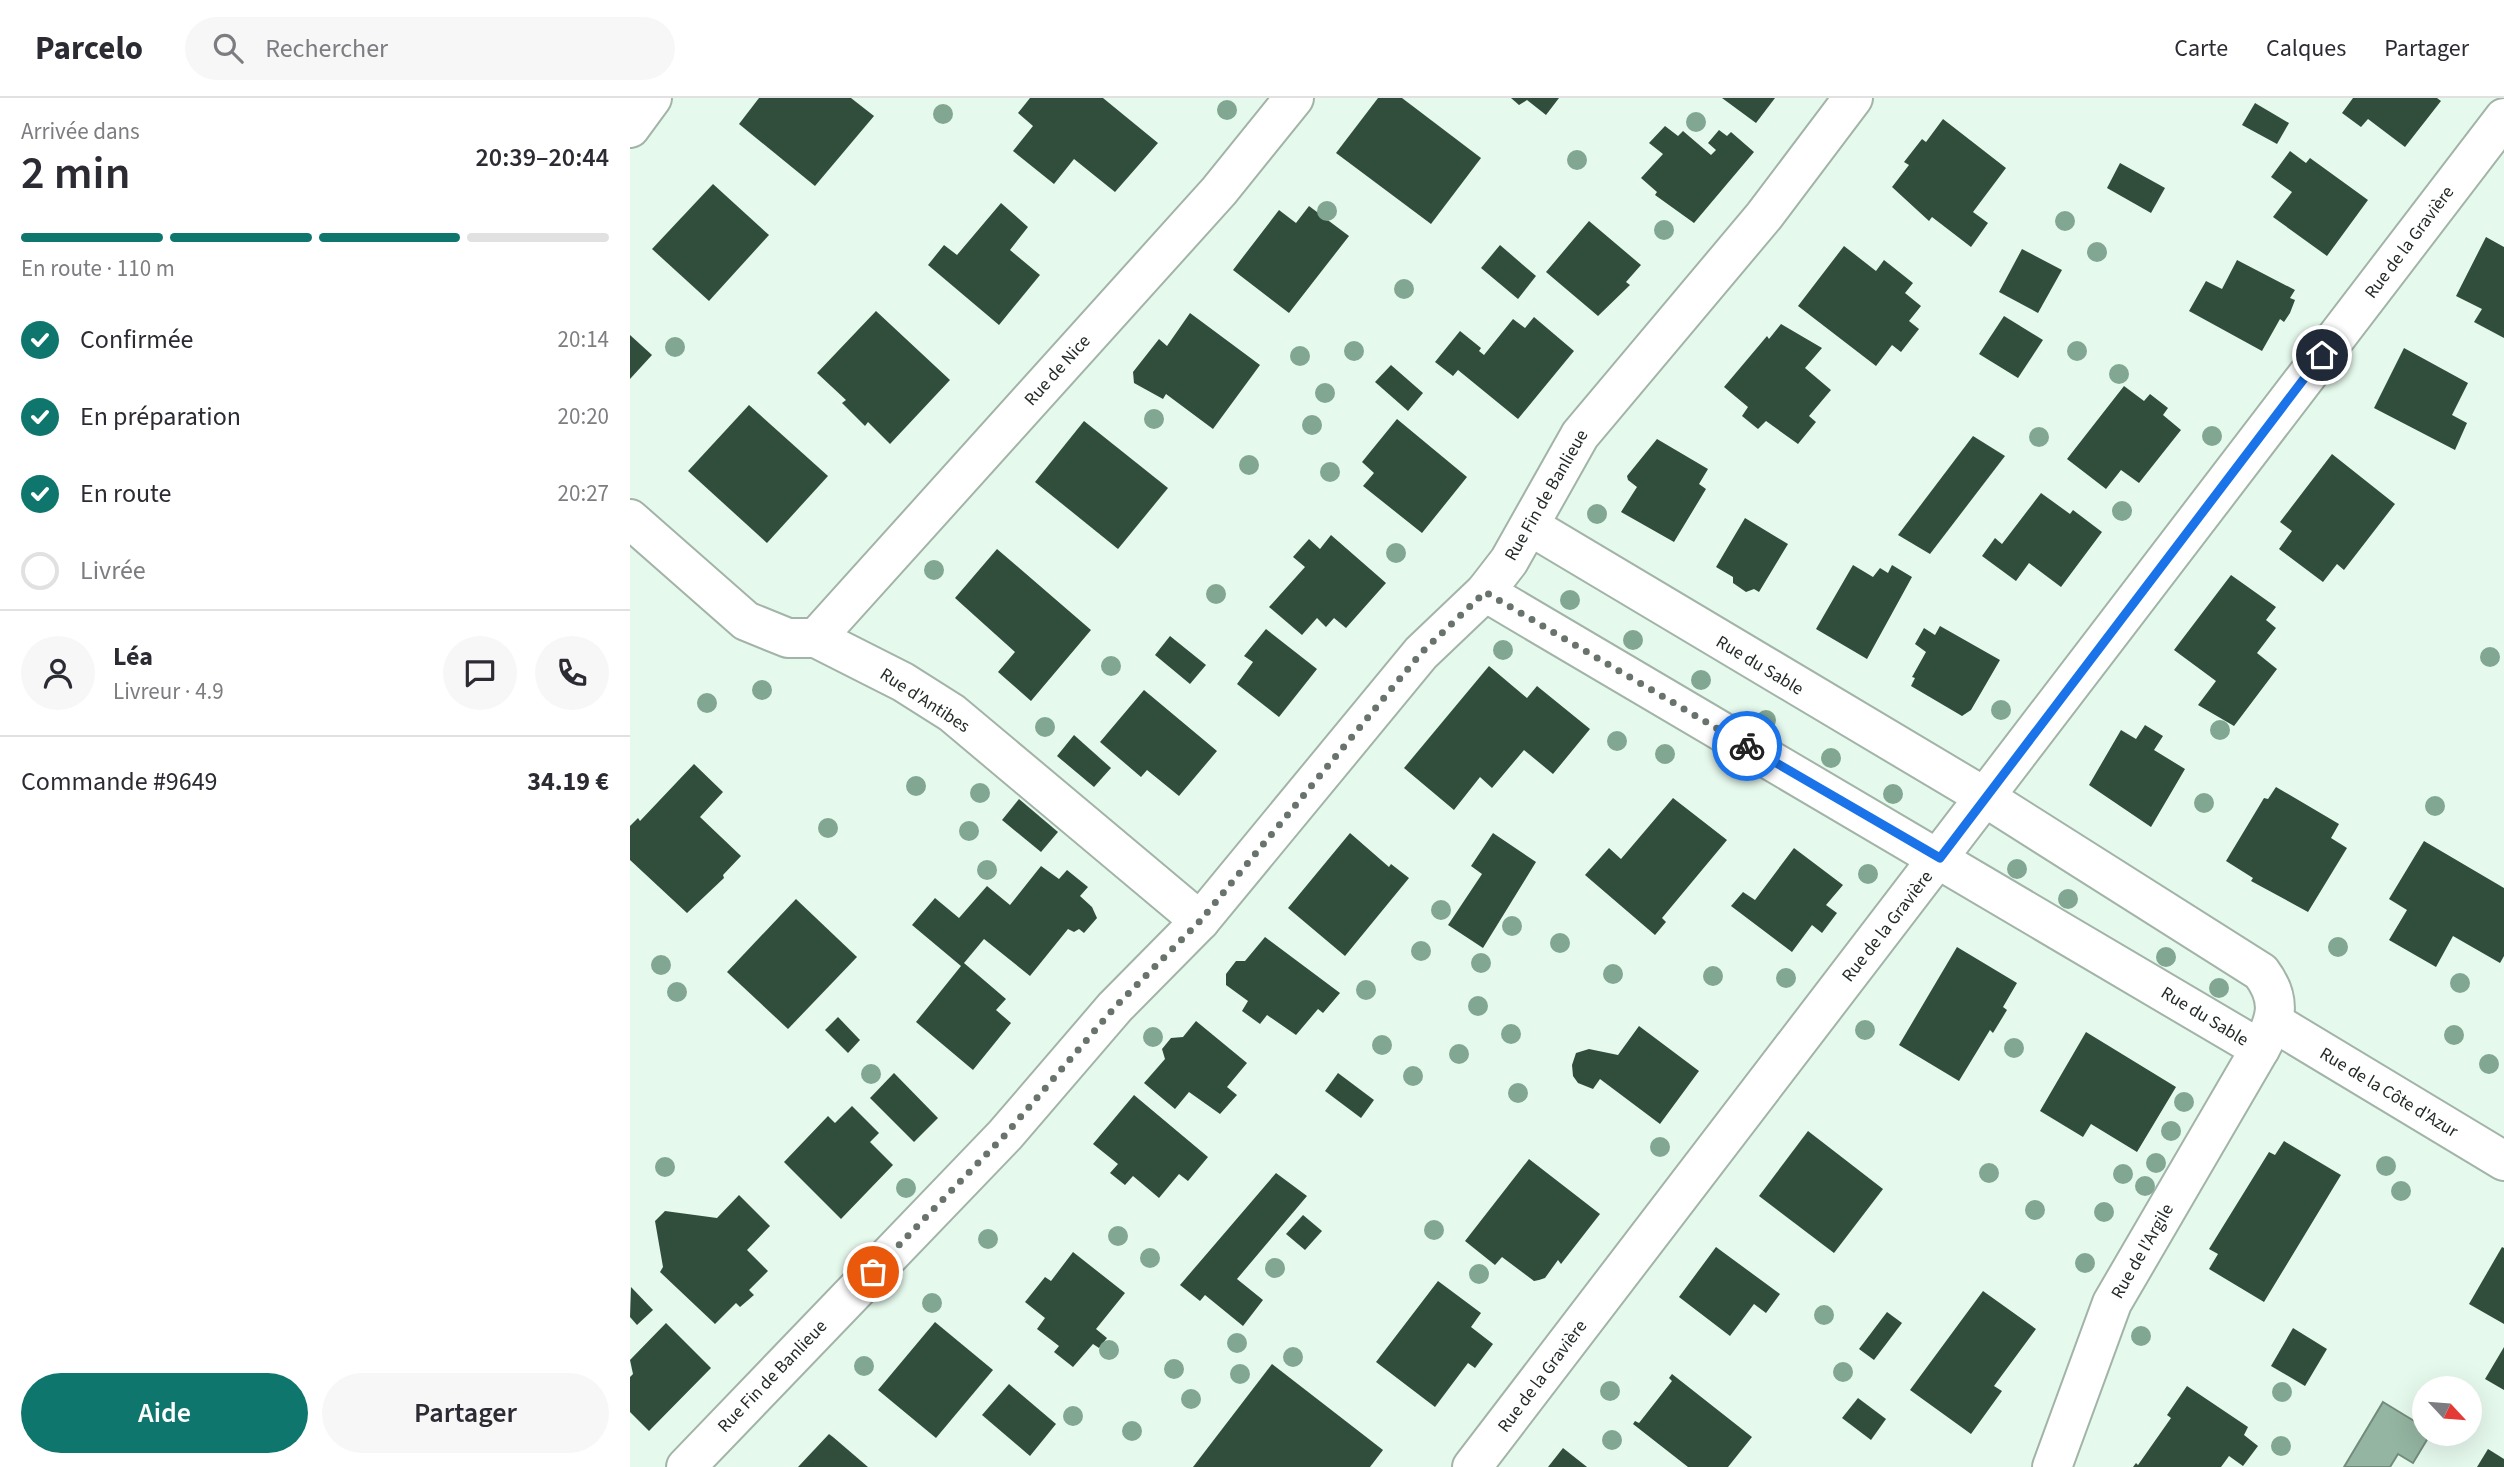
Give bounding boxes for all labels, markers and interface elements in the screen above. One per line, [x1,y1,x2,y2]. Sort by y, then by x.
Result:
search box [185,17,675,80]
text: Parcelo [35,25,143,72]
icon: search [209,29,247,67]
text: Rechercher [265,30,388,67]
text: Carte [2174,31,2228,66]
text: Calques [2266,31,2346,66]
text: Partager [2384,31,2469,66]
text: Arrivée dans [21,115,140,148]
text: 20:39–20:44 [476,139,609,176]
text: 2 min [21,141,130,206]
street label: Rue de la Gravière [2359,181,2460,304]
text: En route · 110 m [21,252,175,285]
icon: check [21,321,59,359]
text: Confirmée [80,321,194,358]
text: 20:14 [558,323,609,356]
pin [2292,325,2352,385]
street label: Rue de Nice [1019,329,1096,411]
icon: home [2303,336,2341,374]
icon: check [21,398,59,436]
text: En préparation [80,398,241,435]
text: 20:20 [558,400,609,433]
street label: Rue Fin de Banlieue [1499,425,1594,566]
icon: check [21,475,59,513]
text: En route [80,475,171,512]
text: 20:27 [558,477,609,510]
text: Livrée [80,552,146,589]
street label: Rue du Sable [1711,629,1808,701]
button: person [21,636,95,710]
button: chat [443,636,517,710]
button: phone [535,636,609,710]
text: Léa [113,638,153,675]
street label: Rue d'Antibes [875,662,975,739]
text: Livreur · 4.9 [113,675,224,708]
courier [1712,711,1782,781]
icon: bike [1728,727,1766,765]
text: Commande #9649 [21,763,218,800]
text: 34.19 € [527,763,609,800]
street label: Rue de la Gravière [1836,865,1939,987]
street label: Rue du Sable [2156,980,2253,1052]
street label: Rue de la Côte d'Azur [2315,1041,2463,1144]
street label: Rue de l'Argile [2105,1199,2180,1303]
pin [843,1242,903,1302]
icon: bag [854,1253,892,1291]
street label: Rue Fin de Banlieue [712,1314,833,1438]
street label: Rue de la Gravière [1492,1315,1593,1438]
button: Aide [21,1373,308,1453]
button: Partager [322,1373,609,1453]
north arrow [2412,1376,2482,1446]
map controls [2412,1376,2482,1446]

